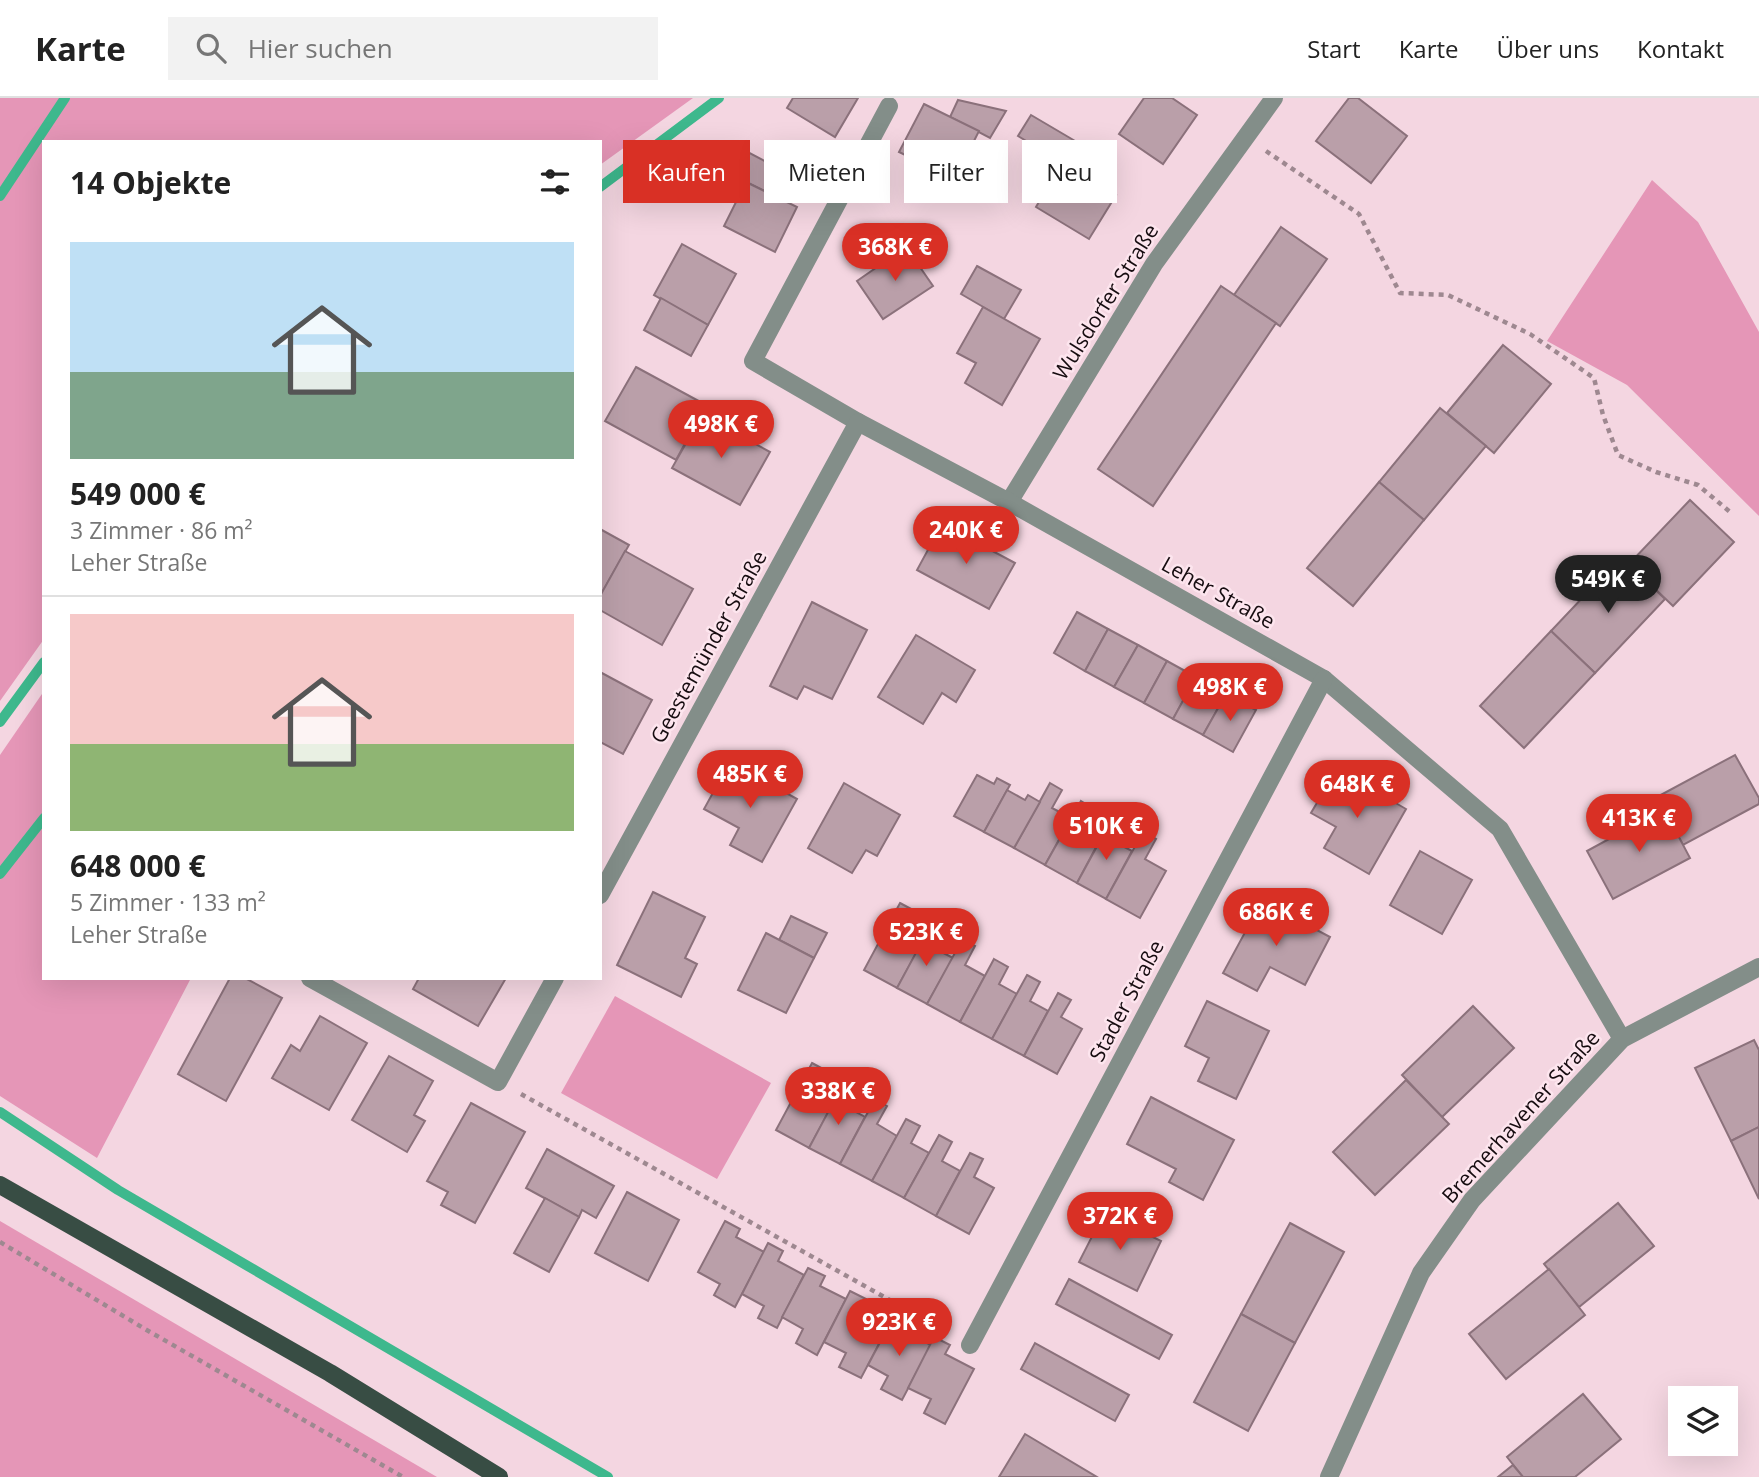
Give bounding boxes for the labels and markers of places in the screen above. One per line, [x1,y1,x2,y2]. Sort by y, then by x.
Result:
pin: 368K € [838,223,952,283]
pin: 498K € [664,400,778,460]
pin: 240K € [909,506,1023,566]
pin: 549K € [1551,556,1665,615]
pin: 498K € [1173,664,1287,723]
pin: 485K € [693,750,807,810]
pin: 648K € [1300,760,1414,820]
pin: 413K € [1582,794,1696,854]
pin: 510K € [1049,802,1163,862]
pin: 686K € [1219,888,1333,948]
pin: 523K € [869,908,983,968]
pin: 338K € [781,1068,895,1127]
pin: 372K € [1063,1192,1177,1252]
pin: 923K € [842,1298,956,1358]

